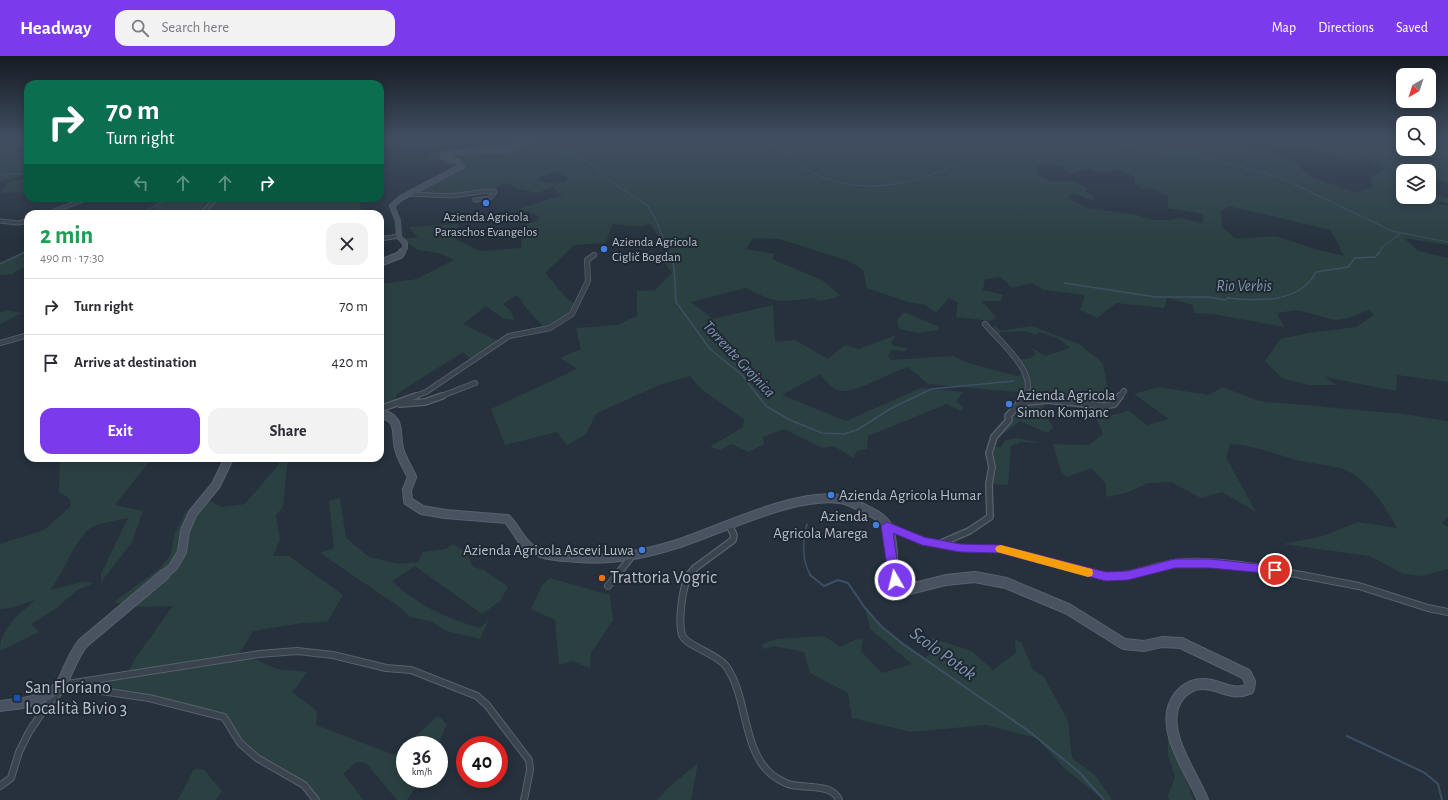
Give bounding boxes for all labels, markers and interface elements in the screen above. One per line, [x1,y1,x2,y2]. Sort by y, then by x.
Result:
search box [115,10,395,46]
icon: search [129,17,151,39]
text: Headway [20,19,91,38]
text: Search here [161,20,229,35]
text: Map [1272,21,1296,35]
text: Directions [1318,21,1374,35]
text: Saved [1396,21,1428,35]
north arrow [1396,68,1436,108]
map controls [1396,68,1436,204]
icon: right [40,96,92,148]
text: 70 m [106,97,160,125]
button: search [1396,116,1436,156]
text: Turn right [106,130,175,148]
button: layers [1396,164,1436,204]
icon: left [130,172,152,194]
icon: ahead [172,172,194,194]
icon: ahead [214,172,236,194]
icon: right [256,172,278,194]
marker: Azienda Agricola Paraschos Evangelos [481,198,491,208]
place label: Azienda Agricola Paraschos Evangelos [435,211,538,239]
button: close [326,223,368,265]
text: 2 min [40,224,93,248]
place label: Azienda Agricola Ciglič Bogdan [612,236,697,264]
marker: Azienda Agricola Ciglič Bogdan [599,244,609,254]
text: 490 m · 17:30 [40,252,104,265]
water label: Rio Verbis [1216,278,1272,294]
icon: right [40,296,62,318]
text: Turn right [74,299,133,314]
text: 70 m [339,299,368,314]
water label: Torrente Grojnica [699,318,778,401]
icon: arrive [40,352,62,374]
text: Arrive at destination [74,355,197,370]
text: 420 m [332,355,368,370]
place label: Azienda Agricola Simon Komjanc [1017,388,1116,420]
marker: Azienda Agricola Simon Komjanc [1004,399,1014,409]
button: Exit [40,408,200,454]
button: Share [208,408,368,454]
place label: Azienda Agricola Humar [839,488,981,503]
marker: Azienda Agricola Humar [826,490,836,500]
place label: Azienda Agricola Marega [773,509,868,541]
marker: Azienda Agricola Marega [871,520,881,530]
place label: Azienda Agricola Ascevi Luwa [463,543,634,558]
marker: Azienda Agricola Ascevi Luwa [637,545,647,555]
pin [1258,553,1292,587]
position arrow [874,559,916,601]
icon: arrive [1264,559,1286,581]
place label: Trattoria Vogric [610,569,717,587]
marker: Trattoria Vogric [597,573,607,583]
water label: Scolo Potok [906,624,980,684]
place label: San Floriano Località Bivio 3 [25,679,127,718]
marker: San Floriano Località Bivio 3 [12,693,22,703]
speed limit sign: 40 [456,736,508,788]
text: 36 [413,747,431,767]
text: km/h [412,767,432,777]

